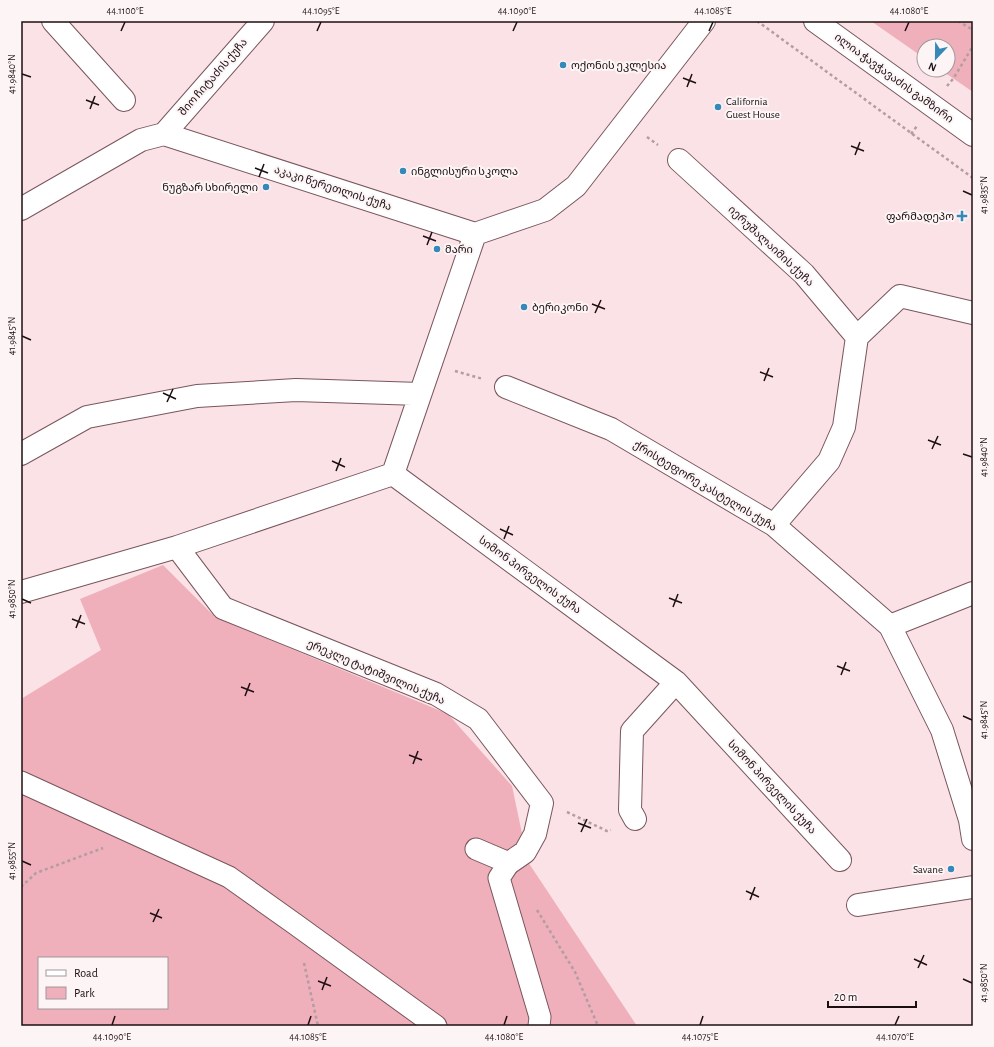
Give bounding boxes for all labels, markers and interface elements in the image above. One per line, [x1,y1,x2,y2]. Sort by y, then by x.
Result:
text: 44.1100°E [106,6,144,16]
text: 44.1095°E [302,6,340,16]
text: 44.1090°E [498,6,536,16]
text: 44.1085°E [694,6,732,16]
text: 44.1080°E [890,6,928,16]
street label: ილია ჭავჭავაძის გამზირი [832,31,955,126]
street label: შიო ჩიტაძის ქუჩა [177,36,250,118]
north arrow [916,38,956,78]
text: 41.9840°N [7,54,17,94]
marker: ოქონის ეკლესია [558,60,568,70]
place label: ოქონის ეკლესია [571,60,666,72]
text: N [927,60,938,73]
place label: California Guest House [726,96,780,120]
marker: California Guest House [713,102,723,112]
street label: აკაკი წერეთლის ქუჩა [273,164,393,213]
marker: ინგლისური სკოლა [398,166,408,176]
place label: ინგლისური სკოლა [411,166,518,178]
text: 41.9835°N [979,176,989,214]
place label: ნუგზარ სხირელი [162,182,258,194]
marker: ნუგზარ სხირელი [261,182,271,192]
street label: იერუშალაიმის ქუჩა [726,204,816,289]
place label: ფარმადეპო [886,211,954,223]
marker: ფარმადეპო [957,211,967,221]
marker: მარი [432,244,442,254]
place label: მარი [445,244,473,255]
marker: ბერიკონი [519,302,529,312]
place label: ბერიკონი [532,302,588,314]
text: 41.9845°N [7,317,17,355]
text: 41.9840°N [979,437,989,477]
street label: ქრისტეფორე კასტელის ქუჩა [631,439,778,534]
street label: სიმონ პირველის ქუჩა [476,534,583,617]
text: 41.9850°N [7,579,17,619]
street label: ერეკლე ტატიშვილის ქუჩა [305,638,447,707]
text: 41.9845°N [979,701,989,739]
street label: სიმონ პირველის ქუჩა [725,738,818,837]
text: 41.9855°N [7,842,17,880]
place label: Savane [913,864,943,875]
marker: Savane [946,864,956,874]
legend [38,957,168,1009]
text: 41.9850°N [979,963,989,1003]
text: Road [74,967,98,979]
scale bar [828,983,916,1009]
text: Park [74,987,95,999]
text: 20 m [834,991,857,1003]
text: 44.1090°E [93,1032,131,1042]
text: 44.1085°E [289,1032,327,1042]
text: 44.1080°E [485,1032,523,1042]
text: 44.1075°E [682,1032,719,1042]
text: 44.1070°E [876,1032,914,1042]

